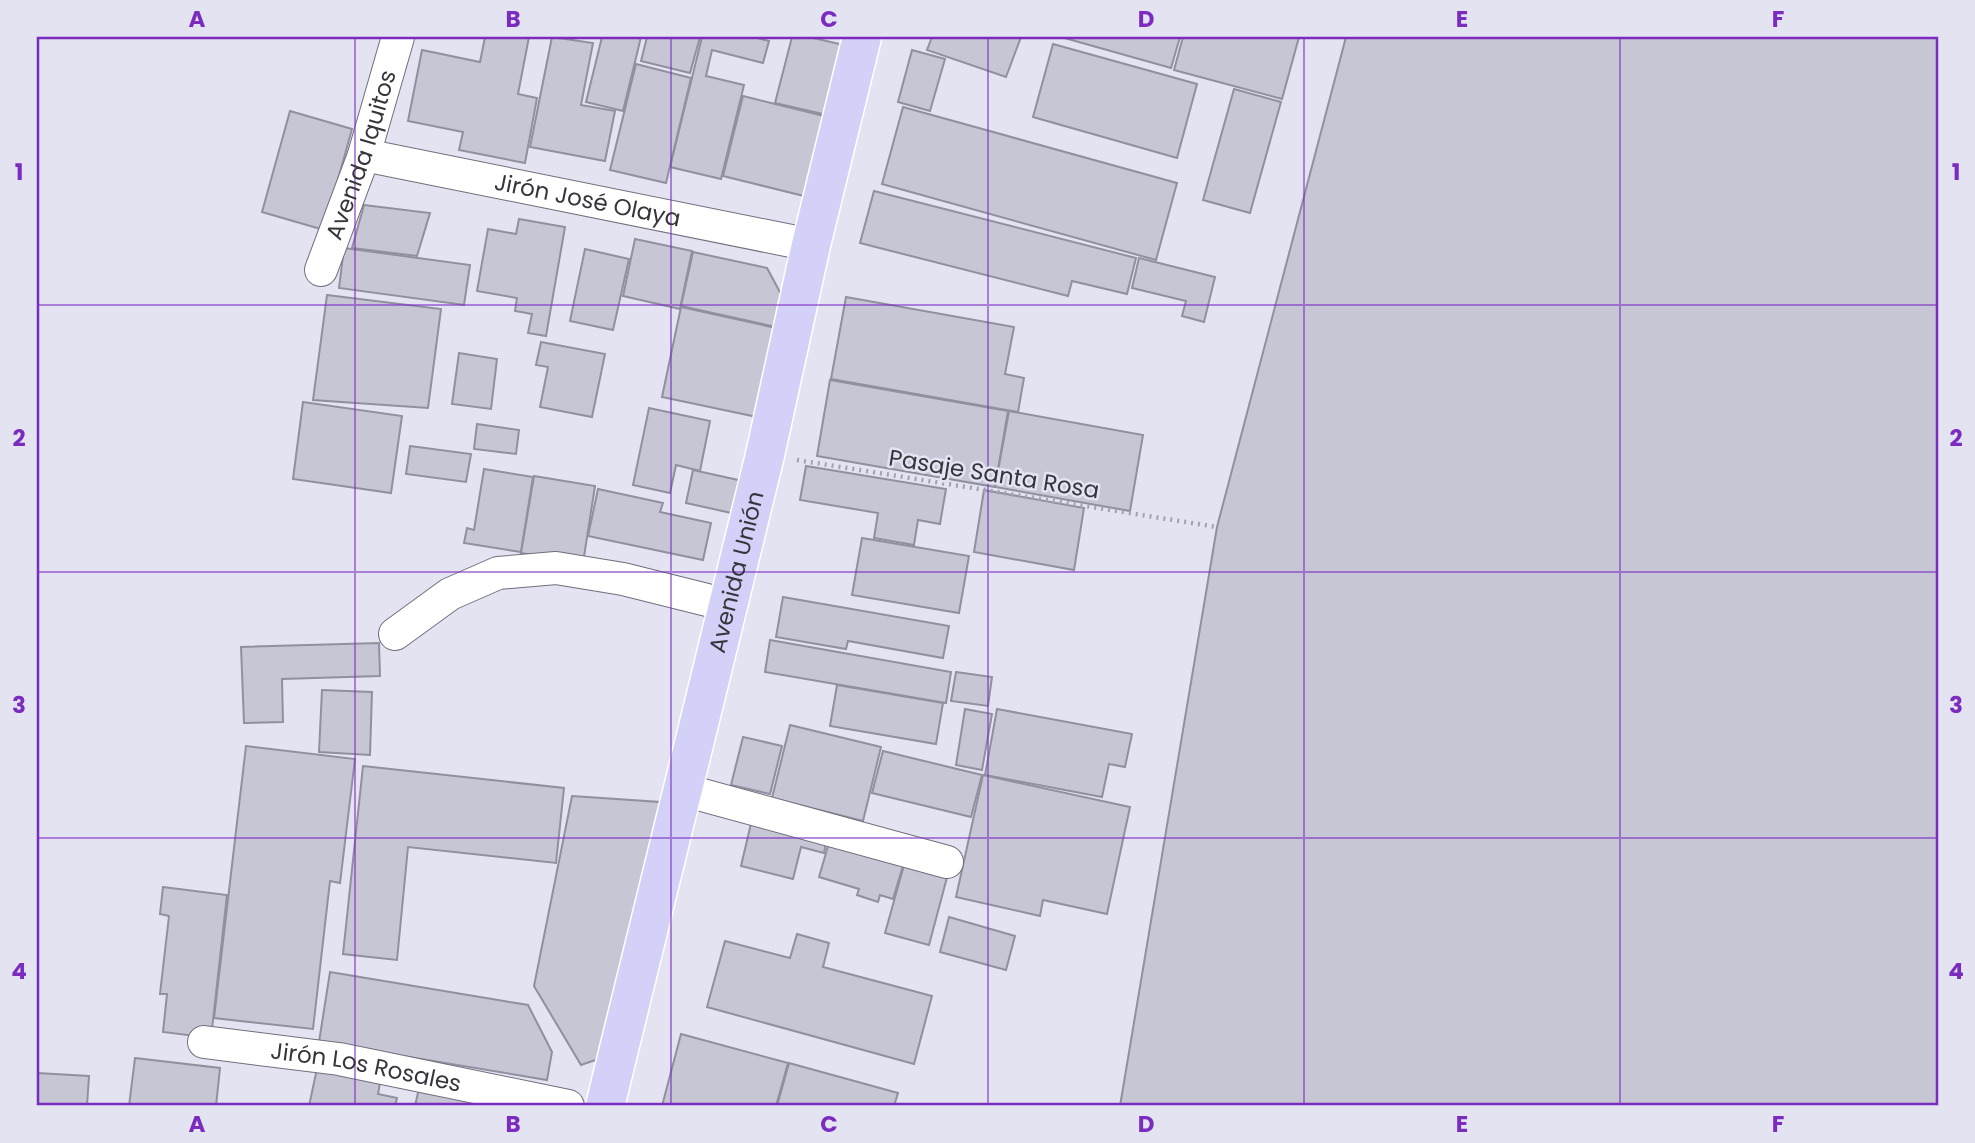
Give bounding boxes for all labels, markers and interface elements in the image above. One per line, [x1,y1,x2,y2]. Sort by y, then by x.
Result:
text: A [189,3,206,35]
text: B [505,3,521,35]
text: C [820,3,838,35]
text: D [1138,3,1154,35]
text: E [1456,3,1468,35]
text: F [1772,3,1784,35]
street label: Avenida Iquitos [318,66,404,244]
text: 1 [15,156,23,188]
text: 1 [1952,156,1960,188]
street label: Jirón José Olaya [492,166,683,234]
text: 2 [12,422,26,454]
text: 2 [1949,422,1963,454]
street label: Pasaje Santa Rosa [886,442,1102,506]
street label: Avenida Unión [701,488,772,656]
text: 3 [12,689,26,721]
text: 3 [1949,689,1963,721]
text: 4 [11,955,27,987]
text: 4 [1948,955,1964,987]
street label: Jirón Los Rosales [269,1035,464,1100]
text: A [189,1108,206,1140]
text: B [505,1108,521,1140]
text: C [820,1108,838,1140]
text: D [1138,1108,1154,1140]
text: E [1456,1108,1468,1140]
text: F [1772,1108,1784,1140]

